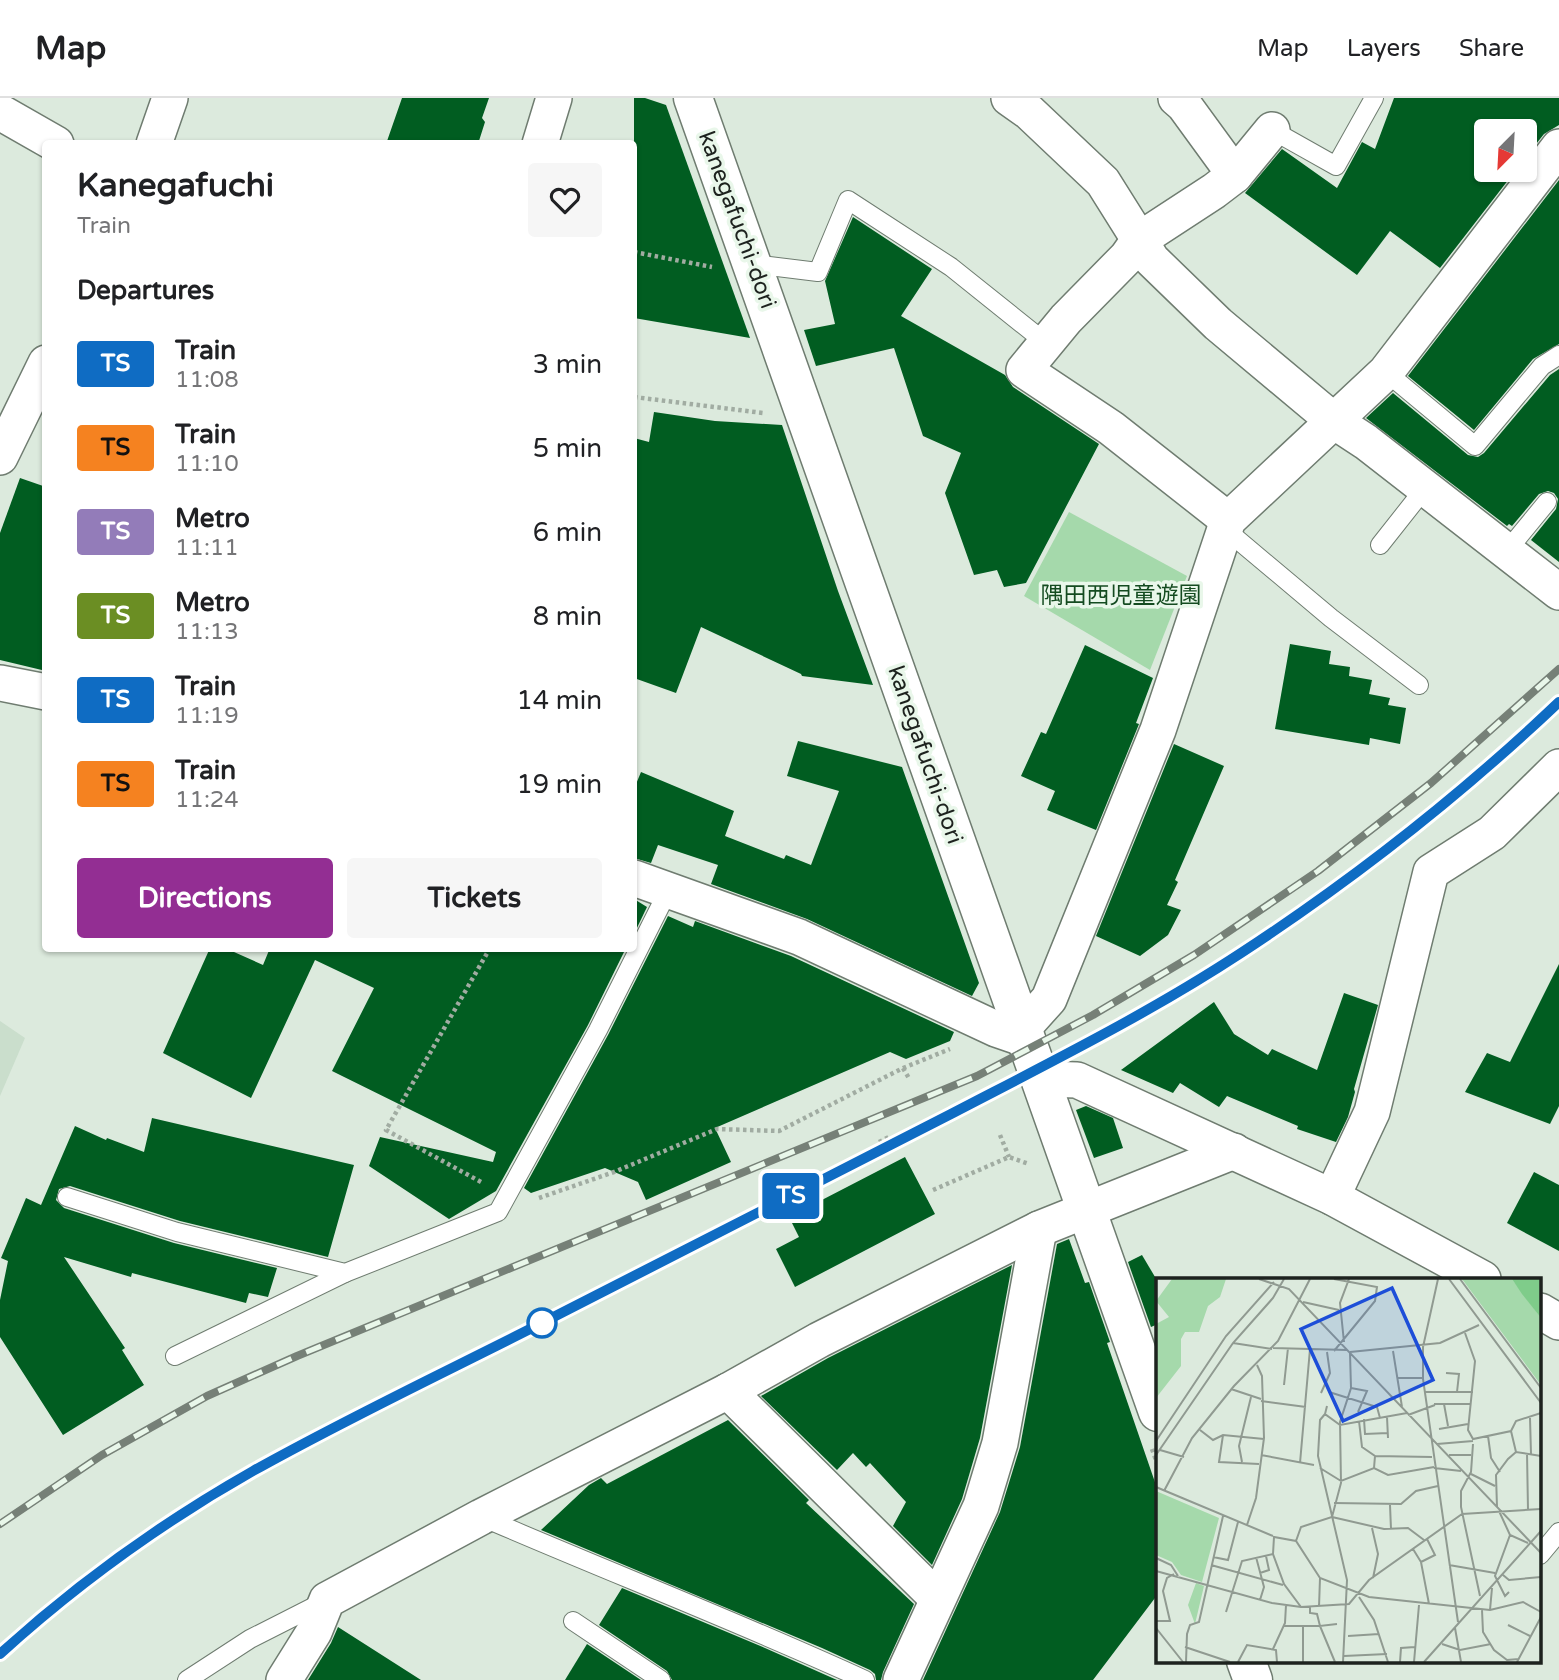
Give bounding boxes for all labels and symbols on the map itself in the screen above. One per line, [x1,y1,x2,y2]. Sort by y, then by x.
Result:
north arrow [1474,119,1536,182]
street label: kanegafuchi-dori [692,128,782,312]
park label: 隅田西児童遊園 [1041,582,1202,610]
street label: kanegafuchi-dori [881,662,969,848]
line badge: TS [760,1173,822,1219]
inset map [1156,1278,1542,1662]
unlabelled marker [527,1308,557,1338]

